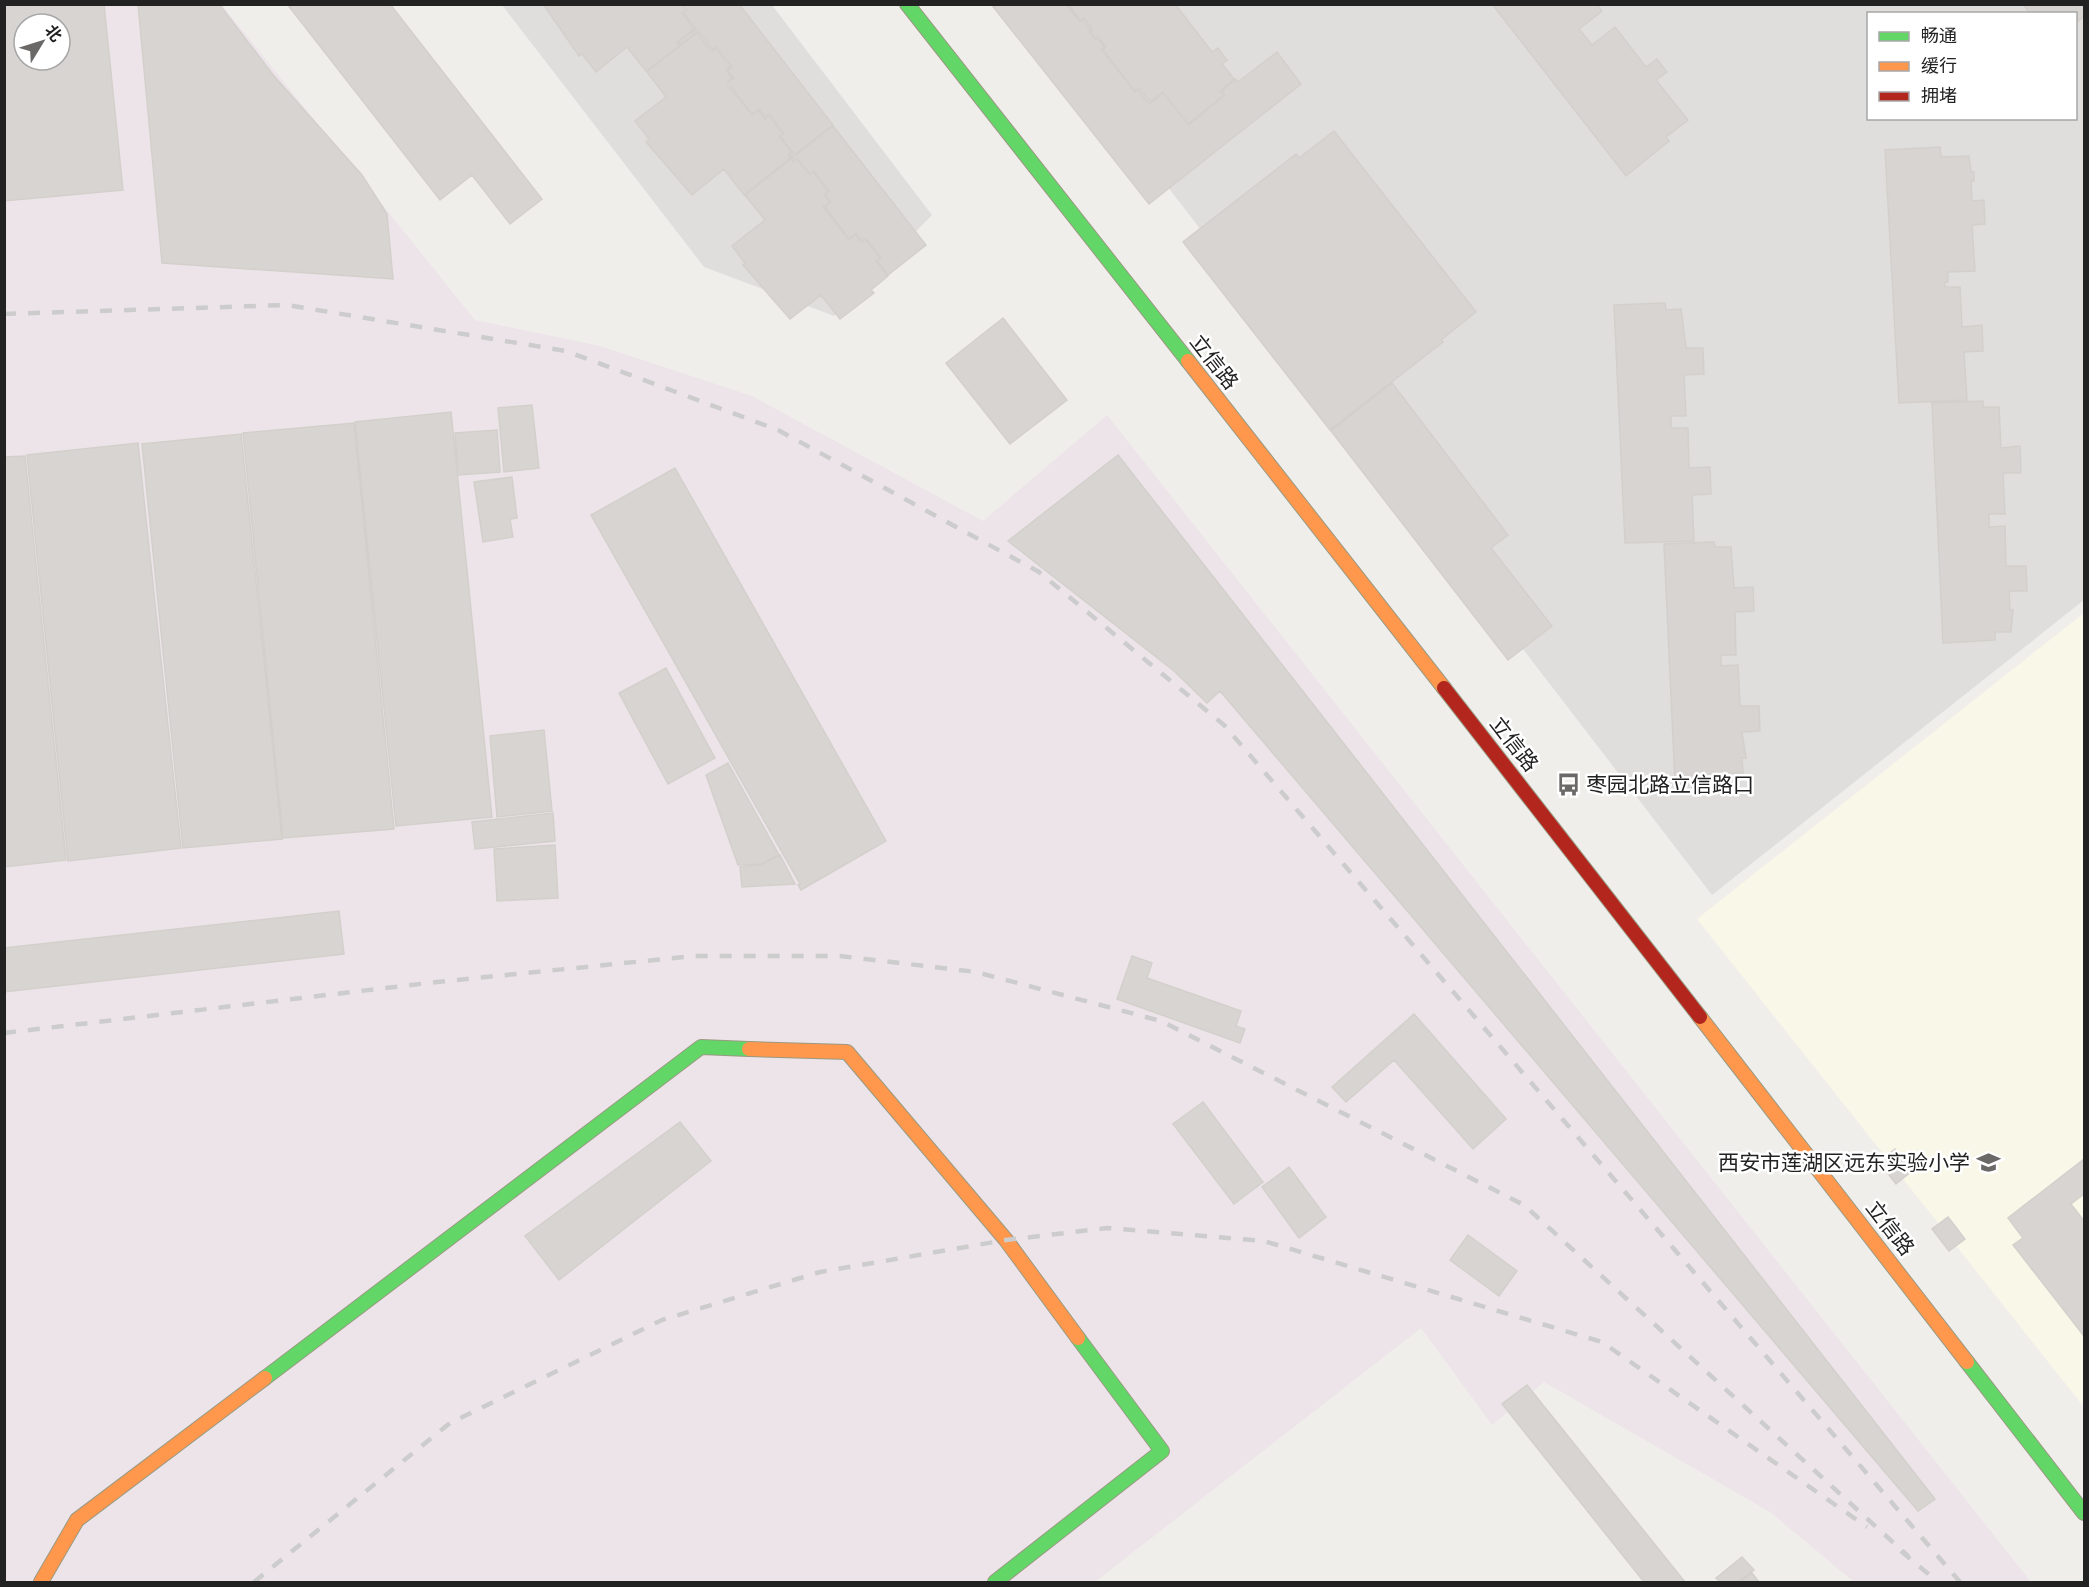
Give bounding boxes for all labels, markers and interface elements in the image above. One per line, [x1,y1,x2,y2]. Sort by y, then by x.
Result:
north arrow [12,12,72,72]
legend [1867,12,2077,120]
text: 北 [39,20,67,46]
text: 畅通 [1921,23,1957,49]
text: 缓行 [1921,53,1957,79]
text: 拥堵 [1921,83,1957,109]
street label: 立信路 [1183,328,1245,396]
street label: 立信路 [1483,710,1545,778]
place label: 枣园北路立信路口 [1586,770,1754,800]
bus stop icon: 枣园北路立信路口 [1555,772,1581,798]
place label: 西安市莲湖区远东实验小学 [1718,1148,1970,1178]
school or university icon: 西安市莲湖区远东实验小学 [1975,1150,2001,1176]
street label: 立信路 [1859,1194,1921,1262]

